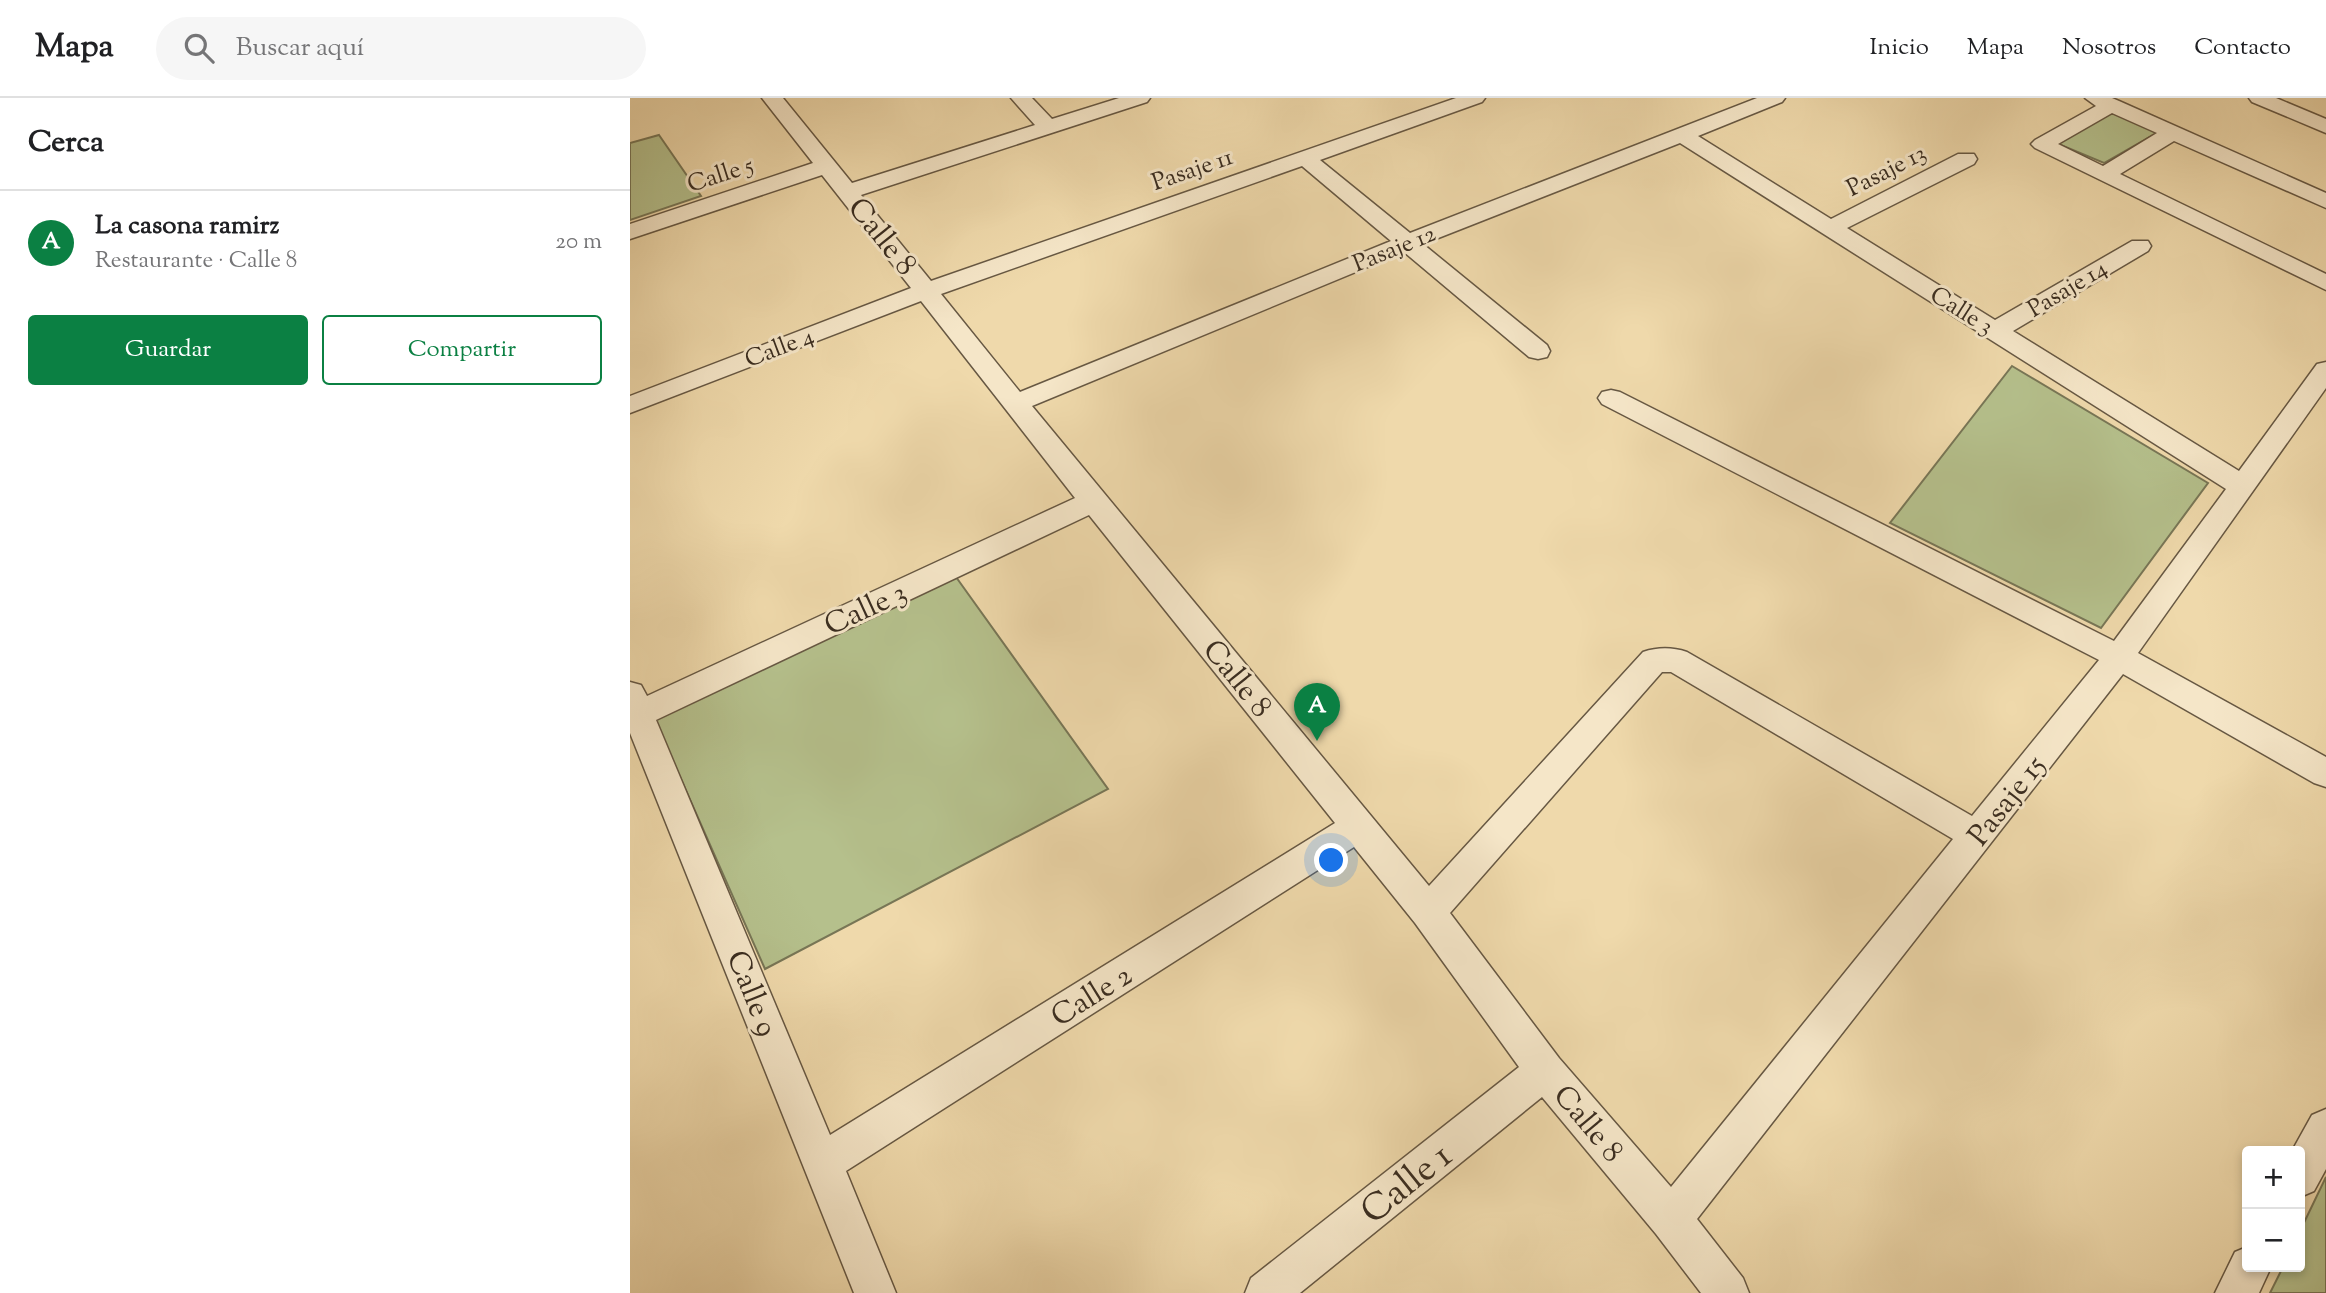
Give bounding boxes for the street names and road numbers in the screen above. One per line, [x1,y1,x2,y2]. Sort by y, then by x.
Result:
street label: Pasaje 13 [1841,137,1933,206]
street label: Pasaje 11 [1148,141,1238,201]
street label: Calle 5 [683,149,758,203]
street label: Calle 8 [836,189,926,286]
street label: Pasaje 12 [1348,218,1441,282]
street label: Pasaje 14 [2022,253,2114,327]
street label: Calle 3 [1923,279,1999,344]
street label: Calle 4 [740,320,819,378]
street label: Calle 3 [818,572,914,648]
street label: Calle 8 [1191,631,1281,728]
street label: Pasaje 15 [1959,747,2057,856]
street label: Calle 9 [714,945,787,1043]
street label: Calle 2 [1043,955,1141,1039]
street label: Calle 8 [1542,1077,1632,1173]
street label: Calle 1 [1350,1131,1465,1239]

